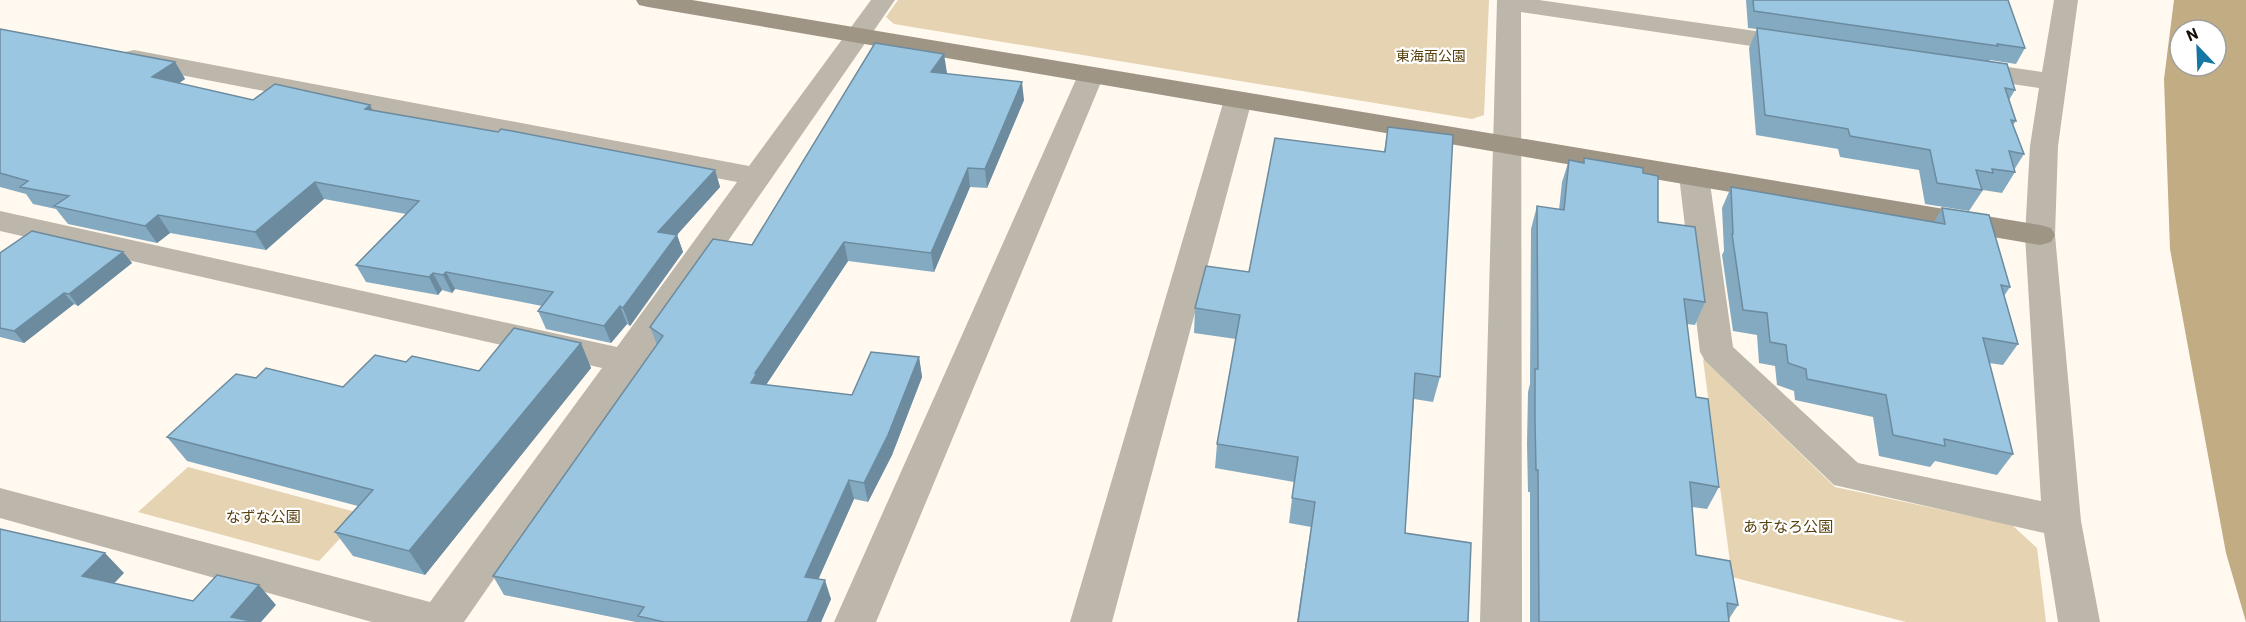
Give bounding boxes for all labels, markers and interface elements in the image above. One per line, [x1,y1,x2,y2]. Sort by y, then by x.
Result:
north arrow [2168,18,2228,78]
text: N [2183,23,2201,45]
park label: 東海面公園 [1396,47,1466,64]
park label: なずな公園 [225,507,301,525]
park label: あすなろ公園 [1743,517,1833,535]

